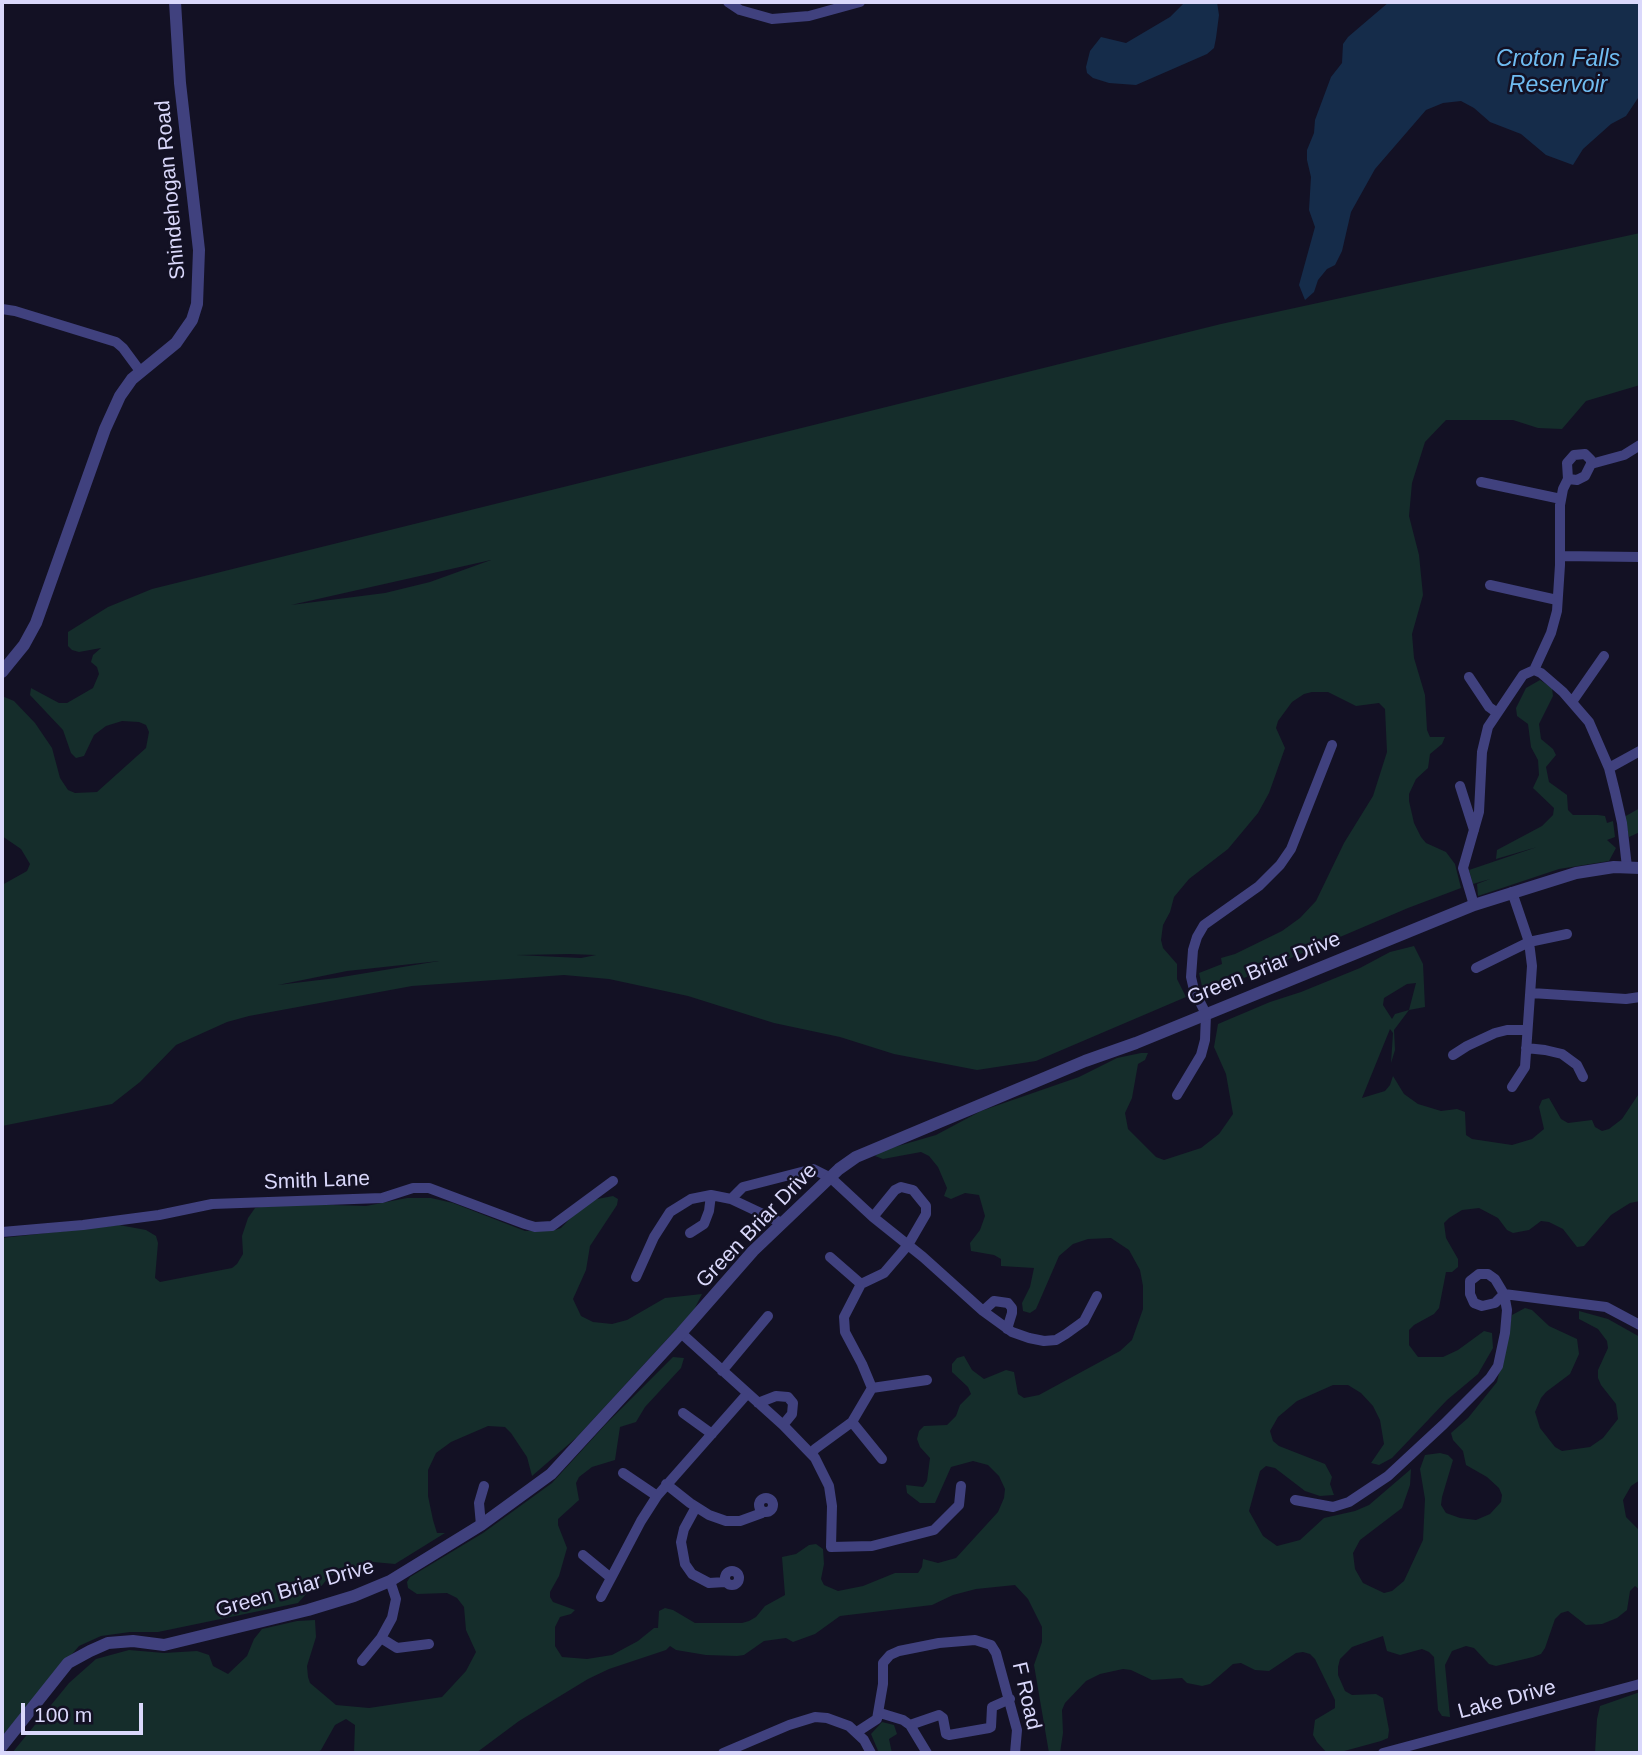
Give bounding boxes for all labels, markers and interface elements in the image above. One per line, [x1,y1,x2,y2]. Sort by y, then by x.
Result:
water label: Croton Falls Reservoir [1496,46,1620,100]
street label: Shindehogan Road [151,99,191,281]
street label: Green Briar Drive [1184,927,1344,1011]
street label: Green Briar Drive [691,1158,823,1294]
street label: Smith Lane [263,1167,371,1195]
street label: Green Briar Drive [213,1554,377,1624]
street label: F Road [1006,1660,1046,1732]
street label: Lake Drive [1455,1675,1559,1725]
scale bar [24,1688,147,1732]
text: 100 m [34,1703,92,1726]

